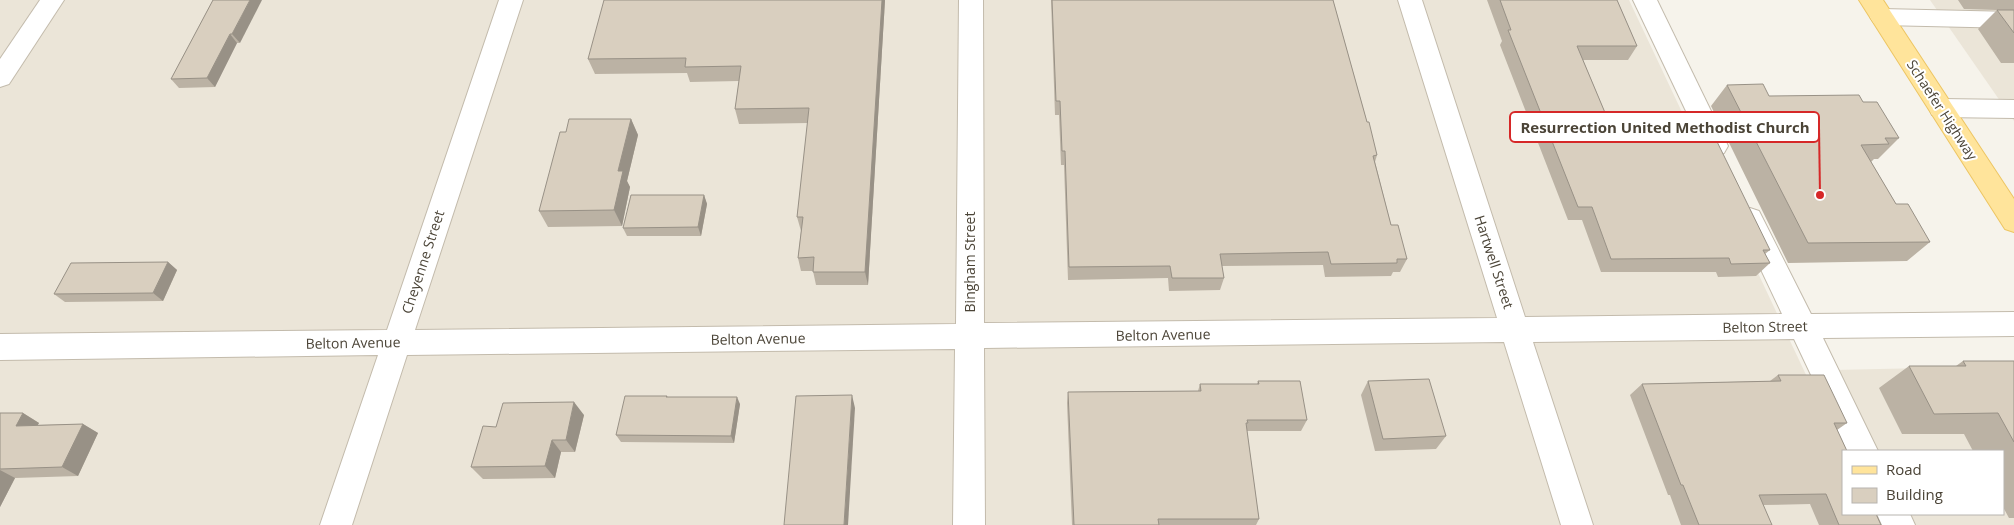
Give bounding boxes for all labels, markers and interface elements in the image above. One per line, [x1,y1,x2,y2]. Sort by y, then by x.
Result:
street label: Schaefer Highway [1903,56,1983,164]
callout: Resurrection United Methodist Church [1510,112,1819,142]
text: Resurrection United Methodist Church [1520,117,1810,137]
street label: Cheyenne Street [397,208,448,316]
street label: Bingham Street [960,212,979,312]
street label: Hartwell Street [1470,213,1519,311]
street label: Belton Street [1722,316,1808,337]
street label: Belton Avenue [1115,324,1211,345]
street label: Belton Avenue [710,328,806,349]
street label: Belton Avenue [305,332,401,353]
legend [1842,450,2004,515]
text: Road [1886,459,1922,479]
text: Building [1886,484,1943,504]

